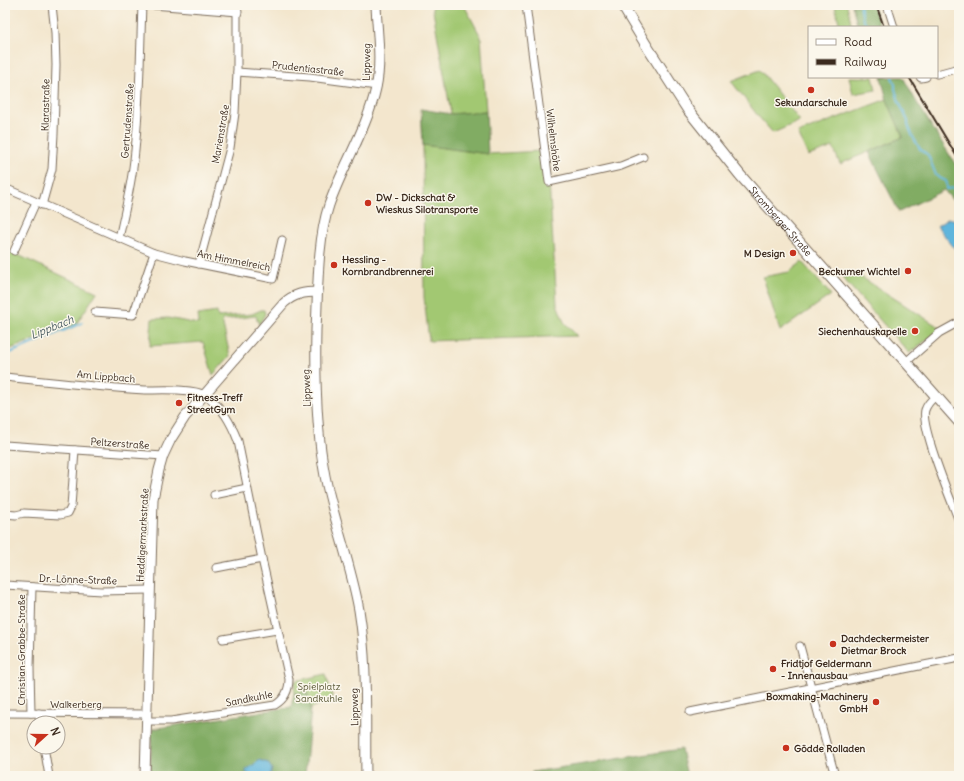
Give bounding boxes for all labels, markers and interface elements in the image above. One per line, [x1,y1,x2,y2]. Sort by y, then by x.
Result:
legend [808,26,938,78]
text: Road [844,34,872,49]
street label: Lippweg [360,43,373,81]
text: Railway [844,54,887,69]
street label: Prudentiastraße [271,58,345,79]
street label: Klarastraße [39,79,52,131]
street label: Gertrudenstraße [118,83,137,159]
marker: Sekundarschule [806,85,816,95]
place label: Sekundarschule [775,96,848,109]
street label: Marienstraße [209,104,232,165]
street label: Wilhelmshöhe [543,108,564,172]
street label: Stromberger Straße [746,184,815,259]
place label: DW - Dickschat & Wieskus Silotransporte [376,191,479,216]
marker: DW - Dickschat & Wieskus Silotransporte [363,198,373,208]
street label: Am Himmelreich [196,247,272,274]
place label: M Design [744,247,785,260]
marker: M Design [788,248,798,258]
place label: Hessling - Kornbrandbrennerei [342,253,434,278]
marker: Hessling - Kornbrandbrennerei [329,260,339,270]
place label: Beckumer Wichtel [818,265,900,278]
marker: Beckumer Wichtel [903,266,913,276]
water label: Lippbach [28,312,76,342]
place label: Siechenhauskapelle [818,325,908,338]
marker: Siechenhauskapelle [910,326,920,336]
street label: Am Lippbach [76,367,136,386]
street label: Lippweg [299,369,314,407]
place label: Fitness-Treff StreetGym [187,391,243,416]
marker: Fitness-Treff StreetGym [174,398,184,408]
street label: Peltzerstraße [90,435,150,452]
street label: Heddigermarkstraße [134,488,151,582]
street label: Dr.-Lönne-Straße [39,572,117,587]
street label: Christian-Grabbe-Straße [15,594,28,706]
place label: Dachdeckermeister Dietmar Brock [841,632,930,657]
marker: Dachdeckermeister Dietmar Brock [828,639,838,649]
place label: Fridtjof Geldermann - Innenausbau [781,657,872,682]
marker: Fridtjof Geldermann - Innenausbau [768,664,778,674]
park label: Spielplatz Sandkuhle [295,680,343,705]
street label: Sandkuhle [225,688,274,709]
street label: Lippweg [348,688,361,726]
place label: Boxmaking-Machinery GmbH [766,690,868,715]
marker: Boxmaking-Machinery GmbH [871,697,881,707]
street label: Walkerberg [50,698,102,711]
north arrow [26,715,66,755]
text: N [47,725,63,737]
place label: Gödde Rolladen [794,742,866,755]
marker: Gödde Rolladen [781,743,791,753]

